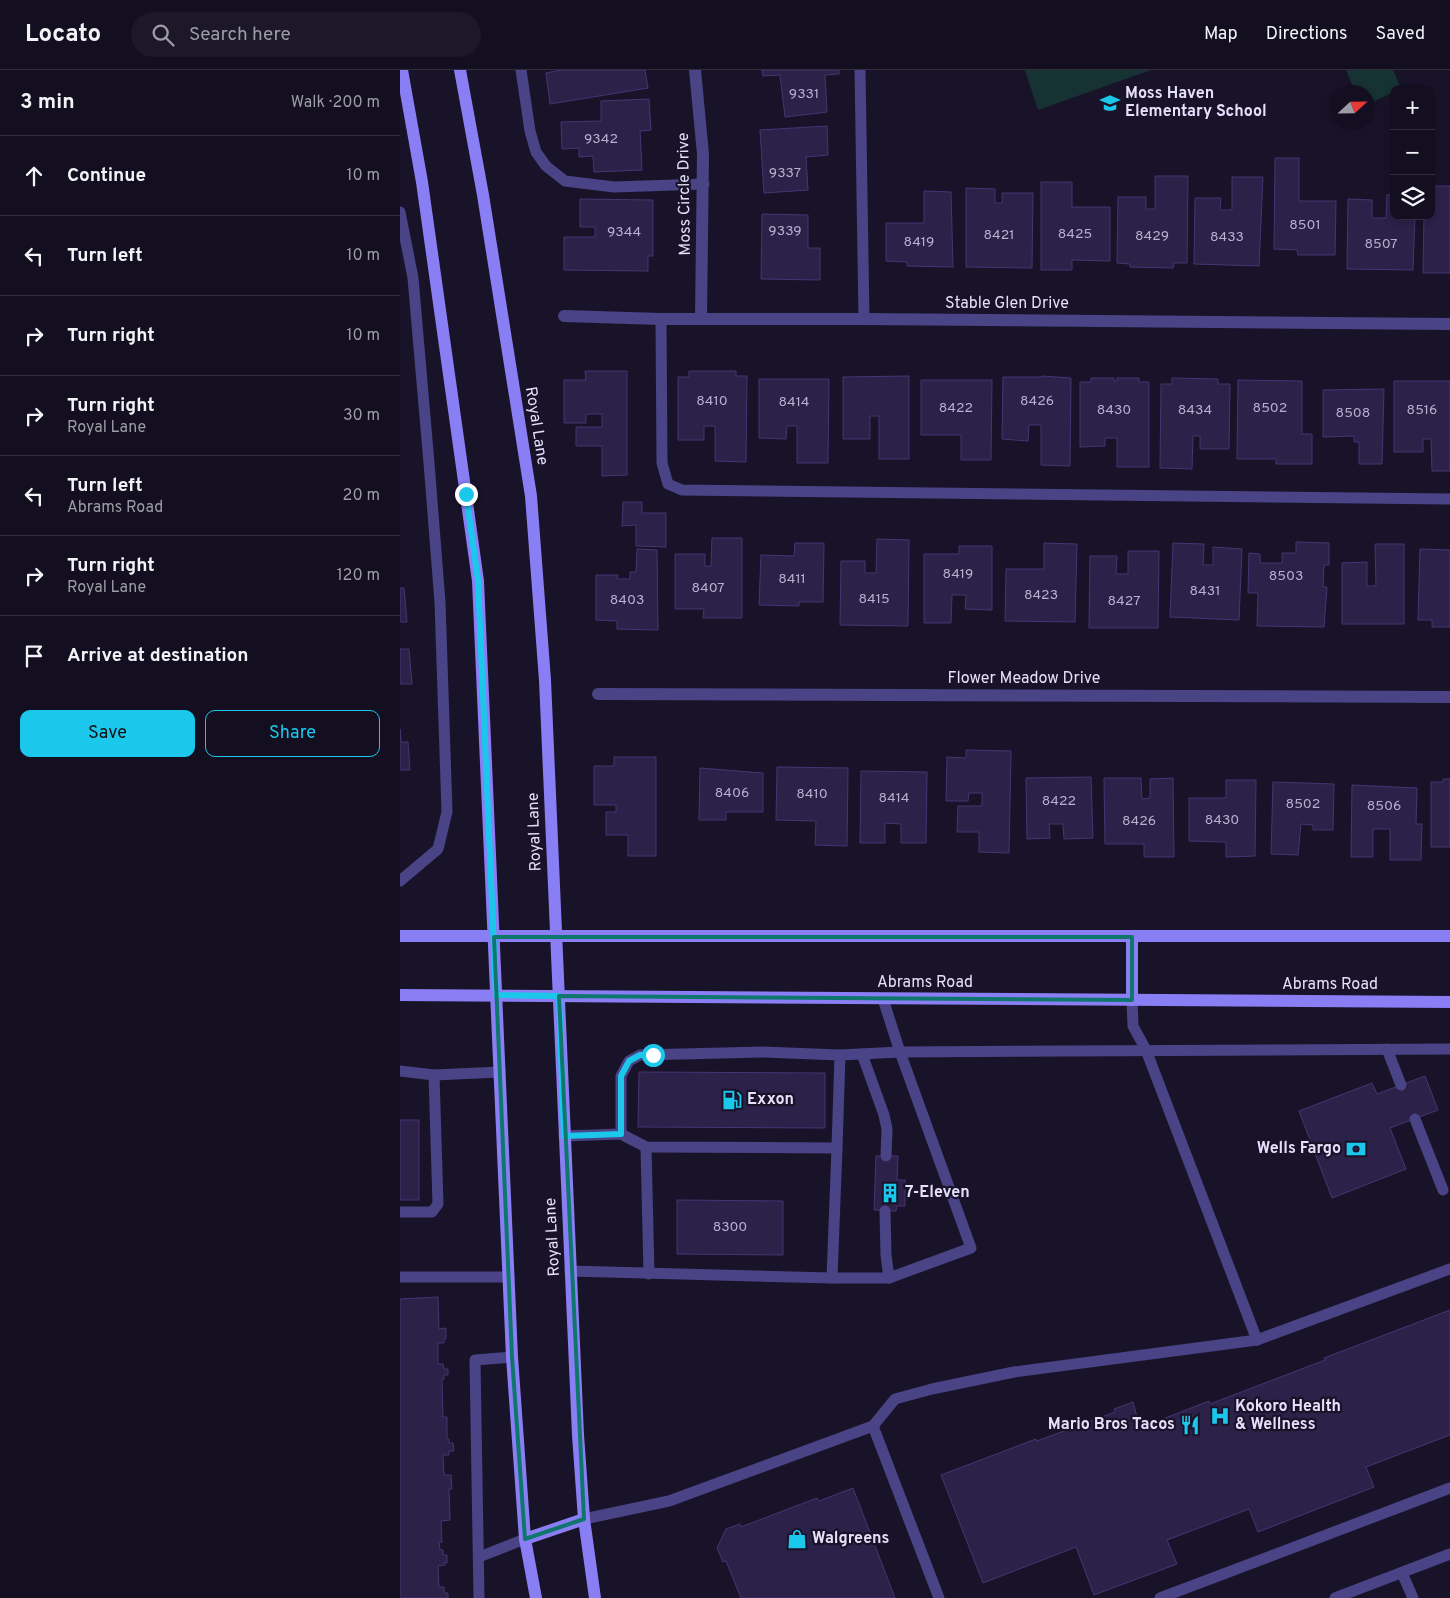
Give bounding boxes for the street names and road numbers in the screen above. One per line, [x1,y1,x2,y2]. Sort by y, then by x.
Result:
street label: Moss Circle Drive [674,132,696,256]
street label: Stable Glen Drive [945,294,1069,314]
street label: Royal Lane [520,385,552,467]
street label: Flower Meadow Drive [948,669,1100,689]
street label: Royal Lane [524,792,546,872]
street label: Abrams Road [877,973,973,993]
street label: Abrams Road [1282,975,1378,995]
street label: Royal Lane [541,1197,565,1277]

